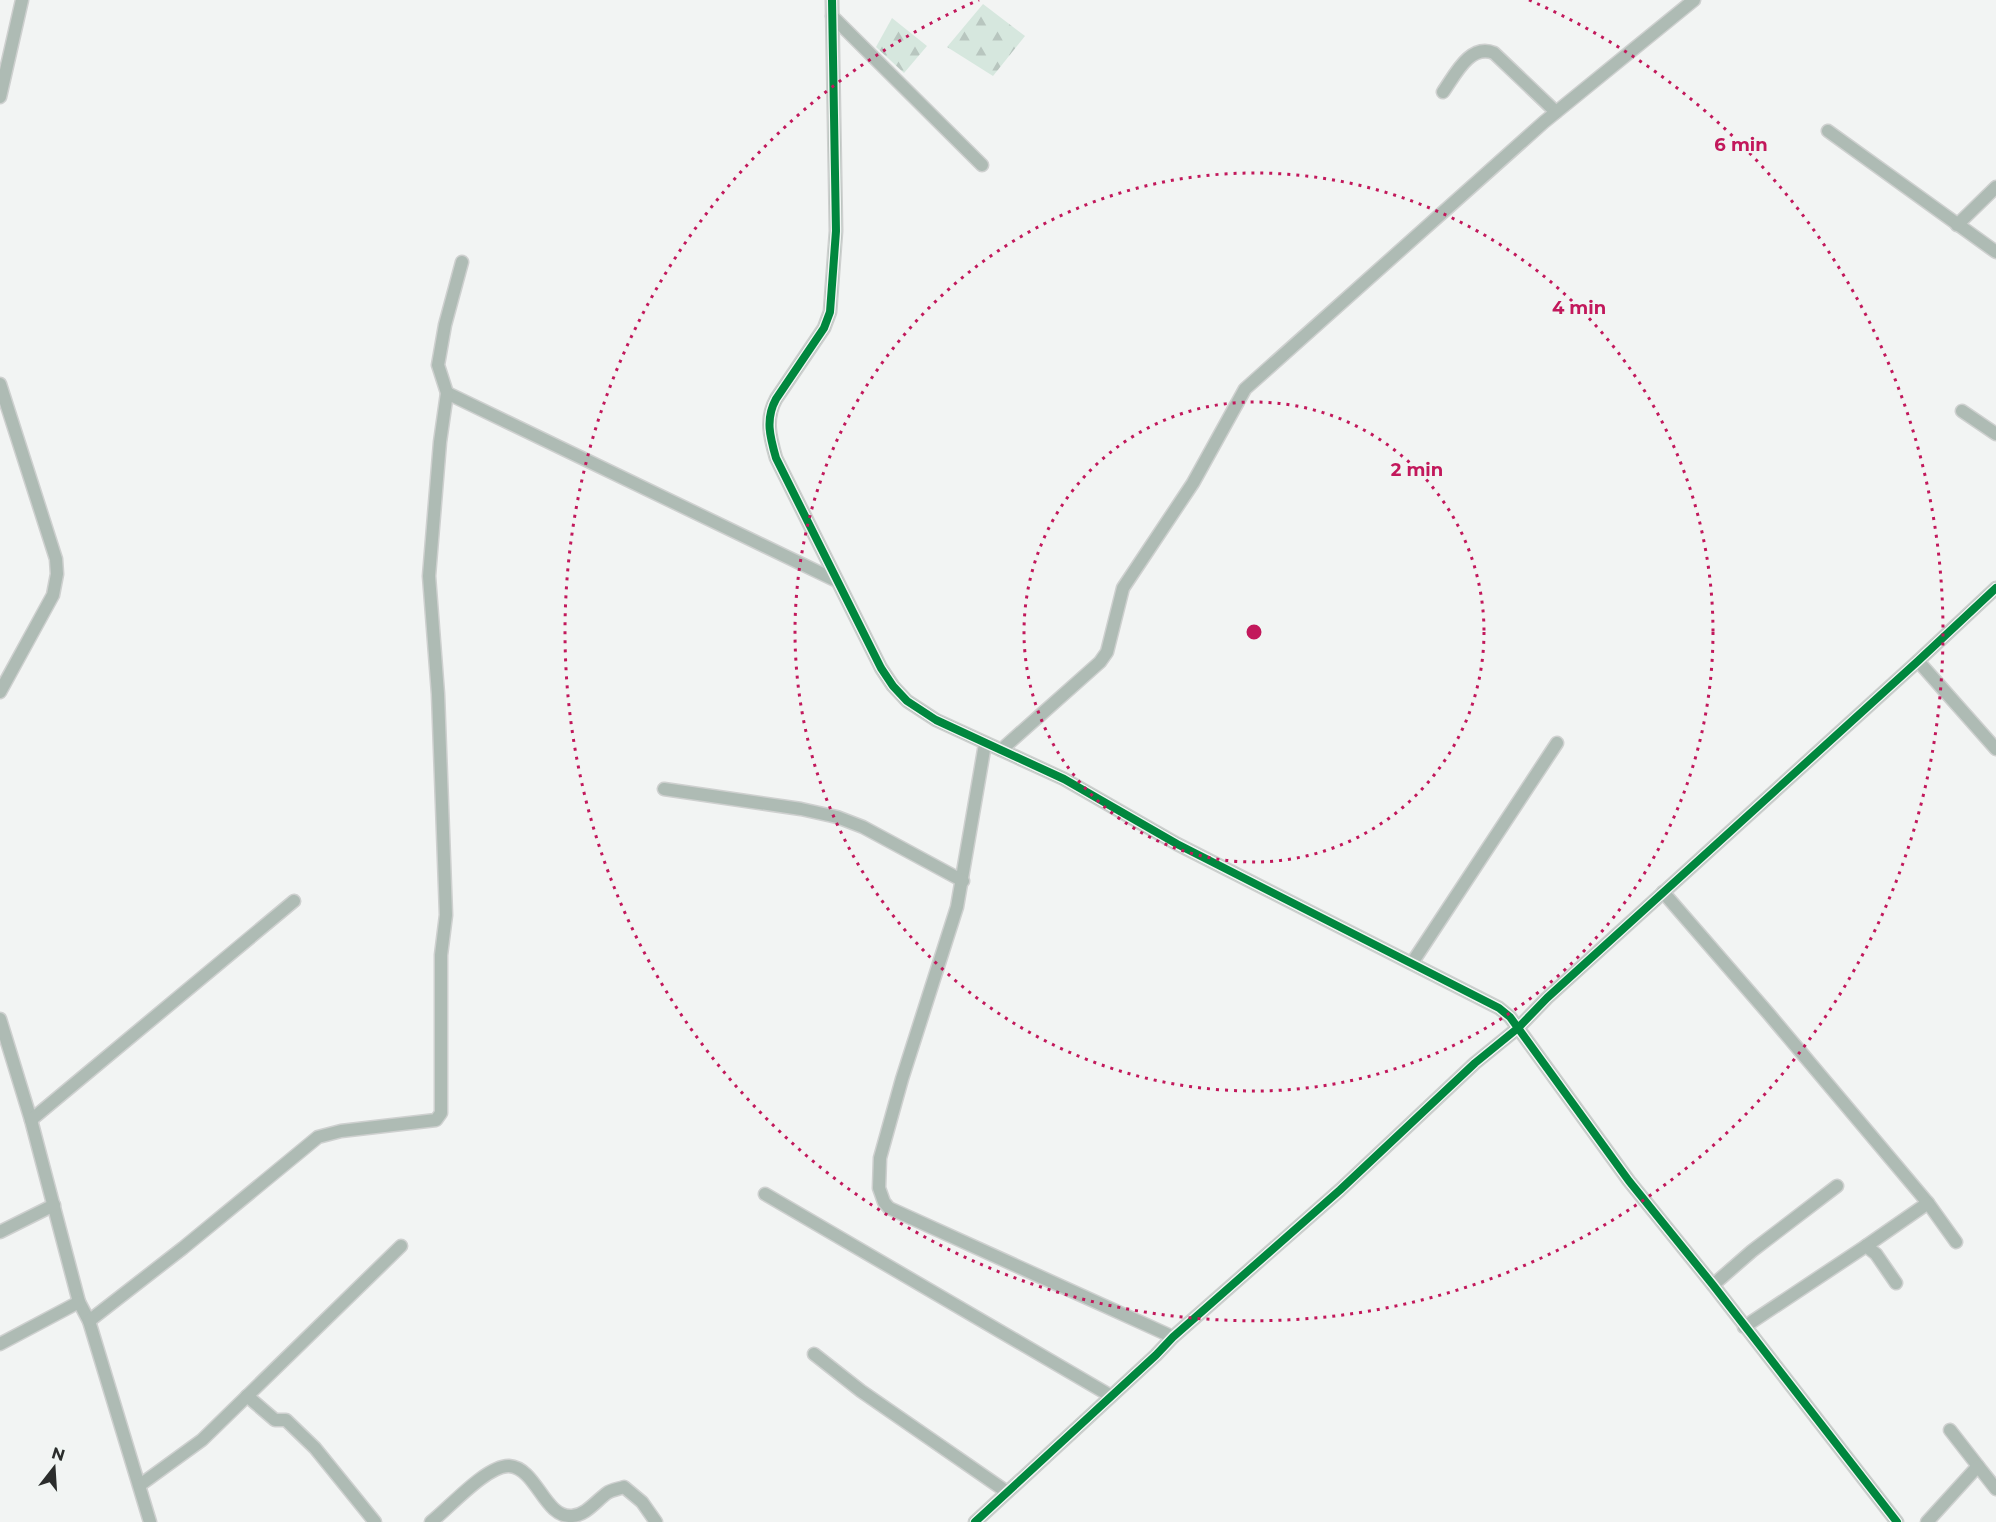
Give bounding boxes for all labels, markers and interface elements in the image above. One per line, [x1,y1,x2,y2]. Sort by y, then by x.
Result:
text: 6 min [1714,134,1768,156]
text: 4 min [1552,297,1606,319]
text: 2 min [1391,459,1443,481]
centre of rings [1244,622,1264,642]
north arrow [24,1438,84,1498]
text: N [49,1443,67,1465]

